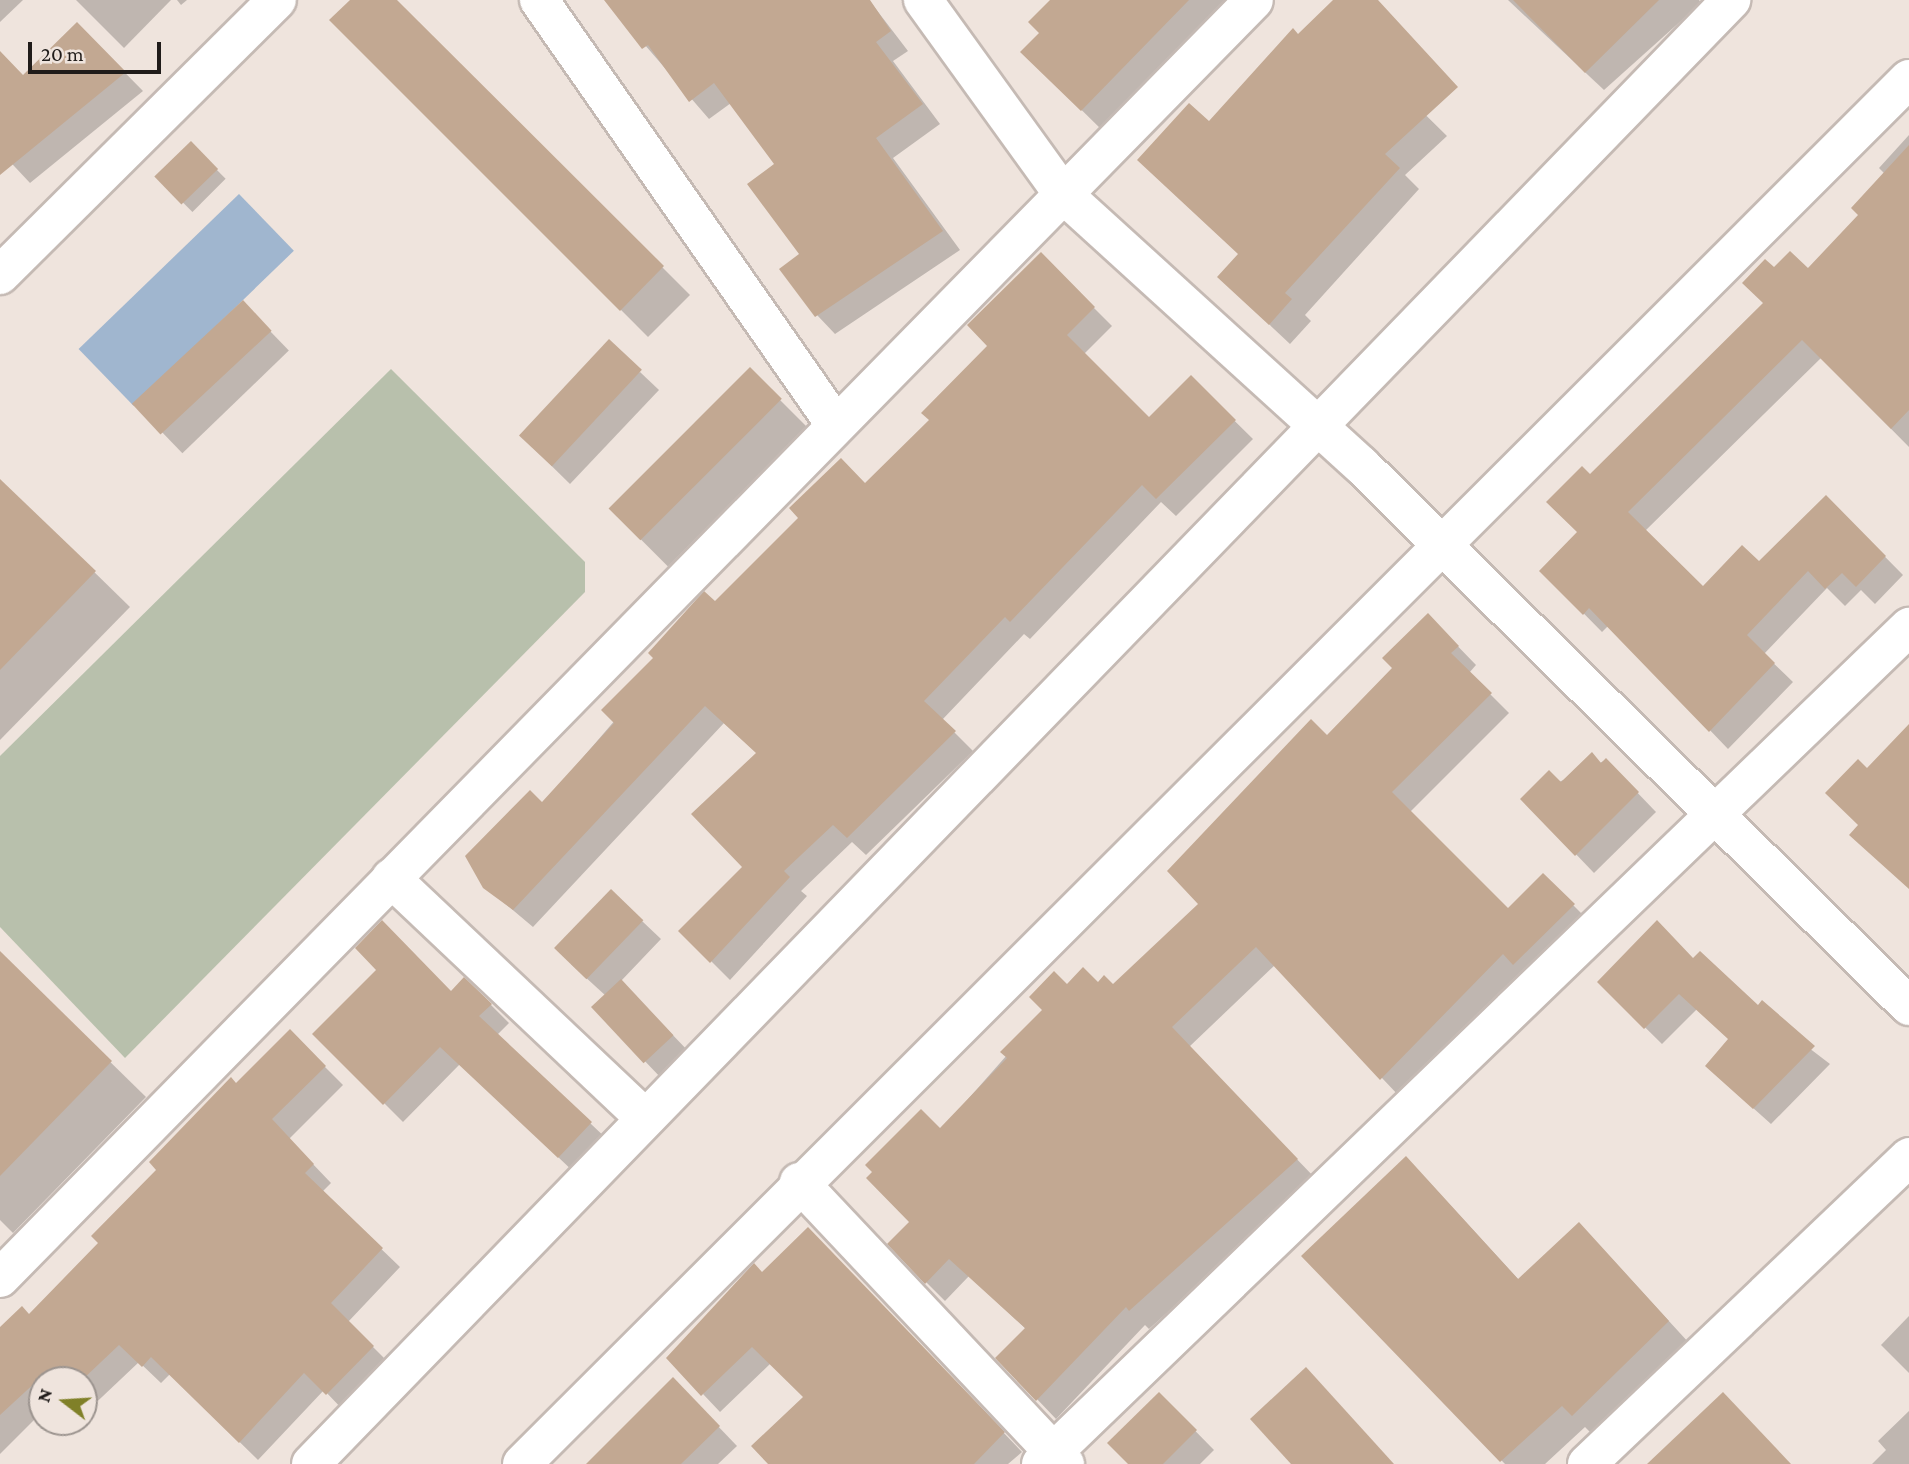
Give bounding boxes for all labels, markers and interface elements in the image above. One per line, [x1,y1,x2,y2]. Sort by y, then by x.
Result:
scale bar [32,28,164,72]
text: 20 m [41,42,84,66]
north arrow [28,1366,98,1436]
text: N [32,1386,56,1405]

